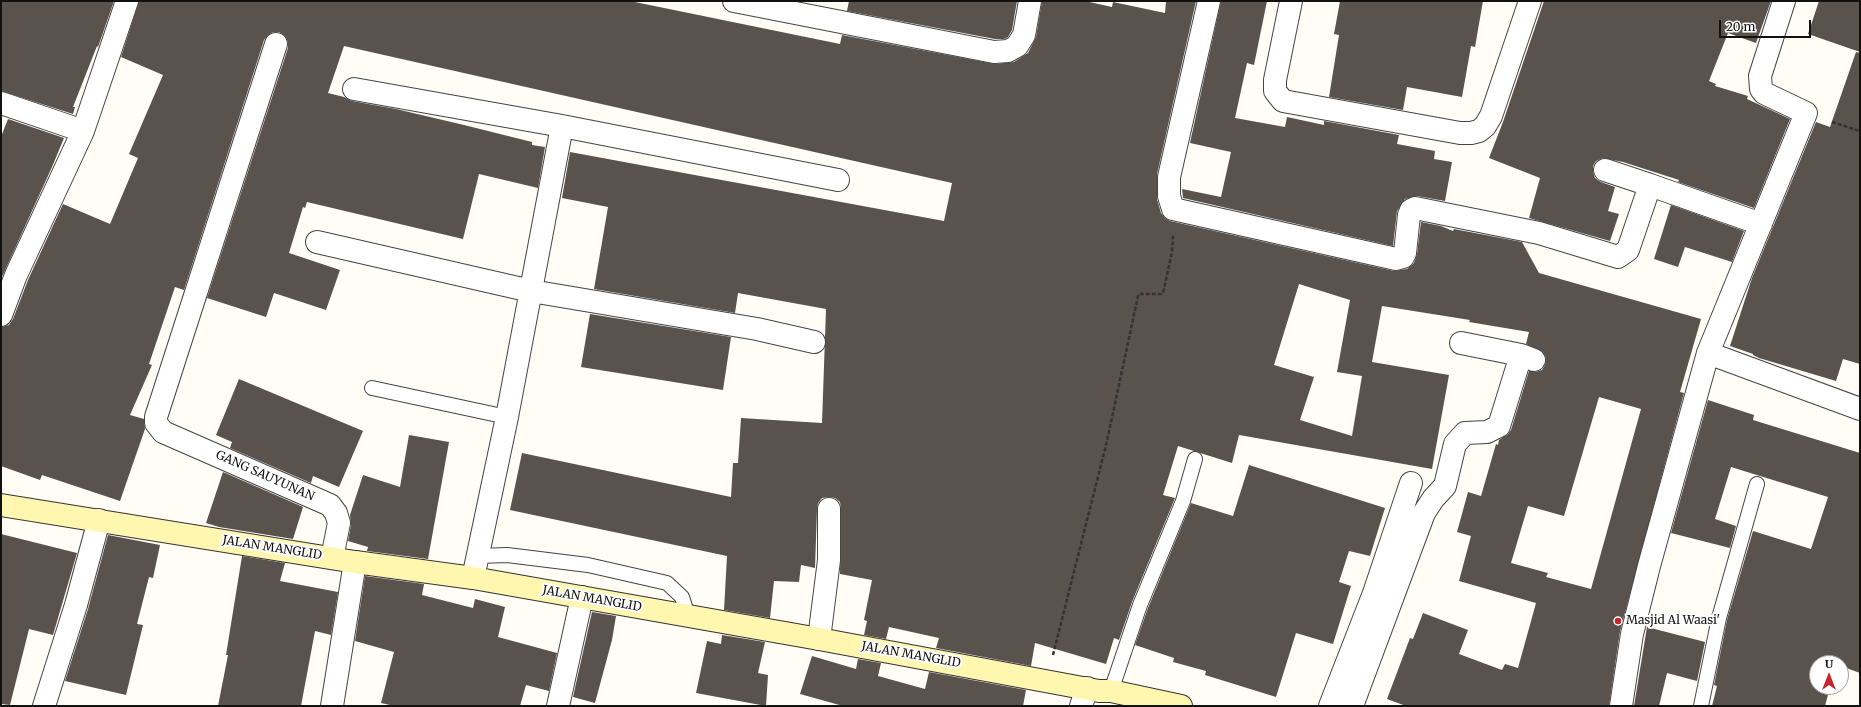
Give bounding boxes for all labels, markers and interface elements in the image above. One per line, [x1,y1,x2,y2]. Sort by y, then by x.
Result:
scale bar [1721,12,1813,38]
text: 20 m [1726,19,1755,34]
street label: GANG SAUYUNAN [214,448,316,504]
street label: JALAN MANGLID [221,533,323,563]
street label: JALAN MANGLID [541,583,643,615]
place label: Masjid Al Waasi' [1626,614,1720,628]
marker: Masjid Al Waasi' [1613,616,1623,626]
street label: JALAN MANGLID [860,639,962,671]
north arrow [1809,655,1849,695]
text: U [1825,657,1833,671]

